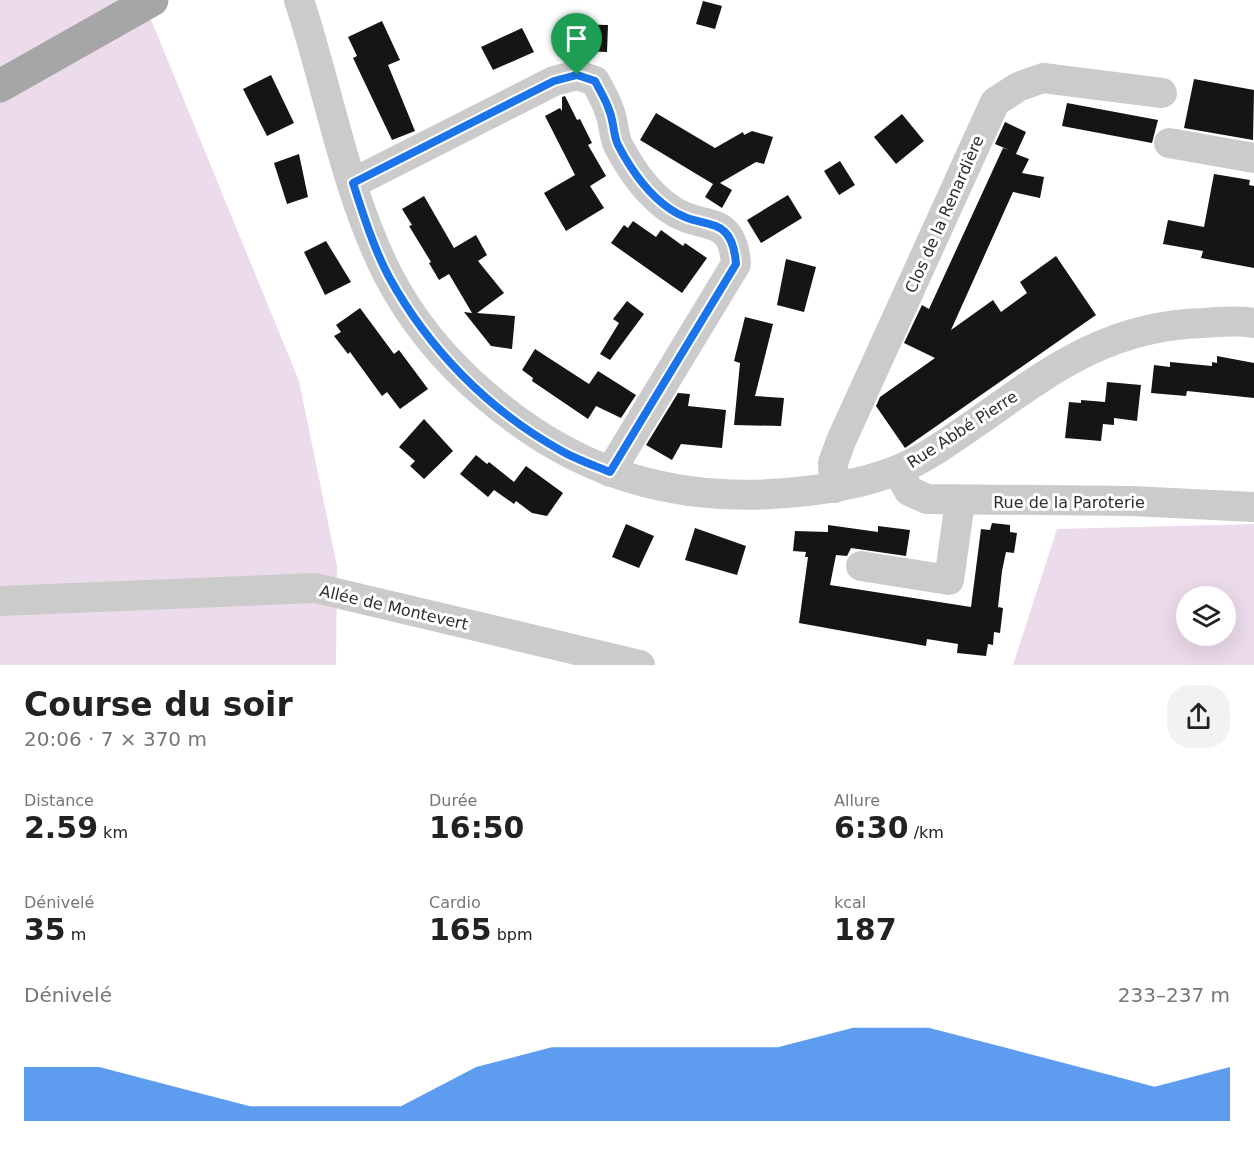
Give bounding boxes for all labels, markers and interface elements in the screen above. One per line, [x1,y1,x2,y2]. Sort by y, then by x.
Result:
pin [551,13,602,75]
icon: arrive [560,22,593,55]
street label: Clos de la Renardière [901,133,988,296]
street label: Rue Abbé Pierre [904,387,1021,472]
street label: Rue de la Paroterie [993,493,1145,512]
street label: Allée de Montevert [318,581,470,634]
map controls [1176,586,1236,646]
button: layers [1176,586,1236,646]
text: Course du soir [24,685,293,724]
button: share [1167,685,1230,748]
text: 20:06 · 7 × 370 m [24,727,207,751]
text: Distance [24,791,94,810]
text: Durée [429,791,477,810]
text: Allure [834,791,880,810]
text: 2.59 [24,810,98,845]
text: 16:50 [429,810,525,845]
text: 6:30 [834,810,909,845]
text: km [98,823,128,842]
text: /km [909,823,944,842]
text: Dénivelé [24,893,94,912]
text: Cardio [429,893,481,912]
text: kcal [834,893,866,912]
text: 35 [24,912,66,947]
text: 165 [429,912,492,947]
text: 187 [834,912,897,947]
text: m [66,925,86,944]
text: bpm [492,925,533,944]
text: Dénivelé [24,983,112,1007]
text: 233–237 m [1118,983,1230,1007]

